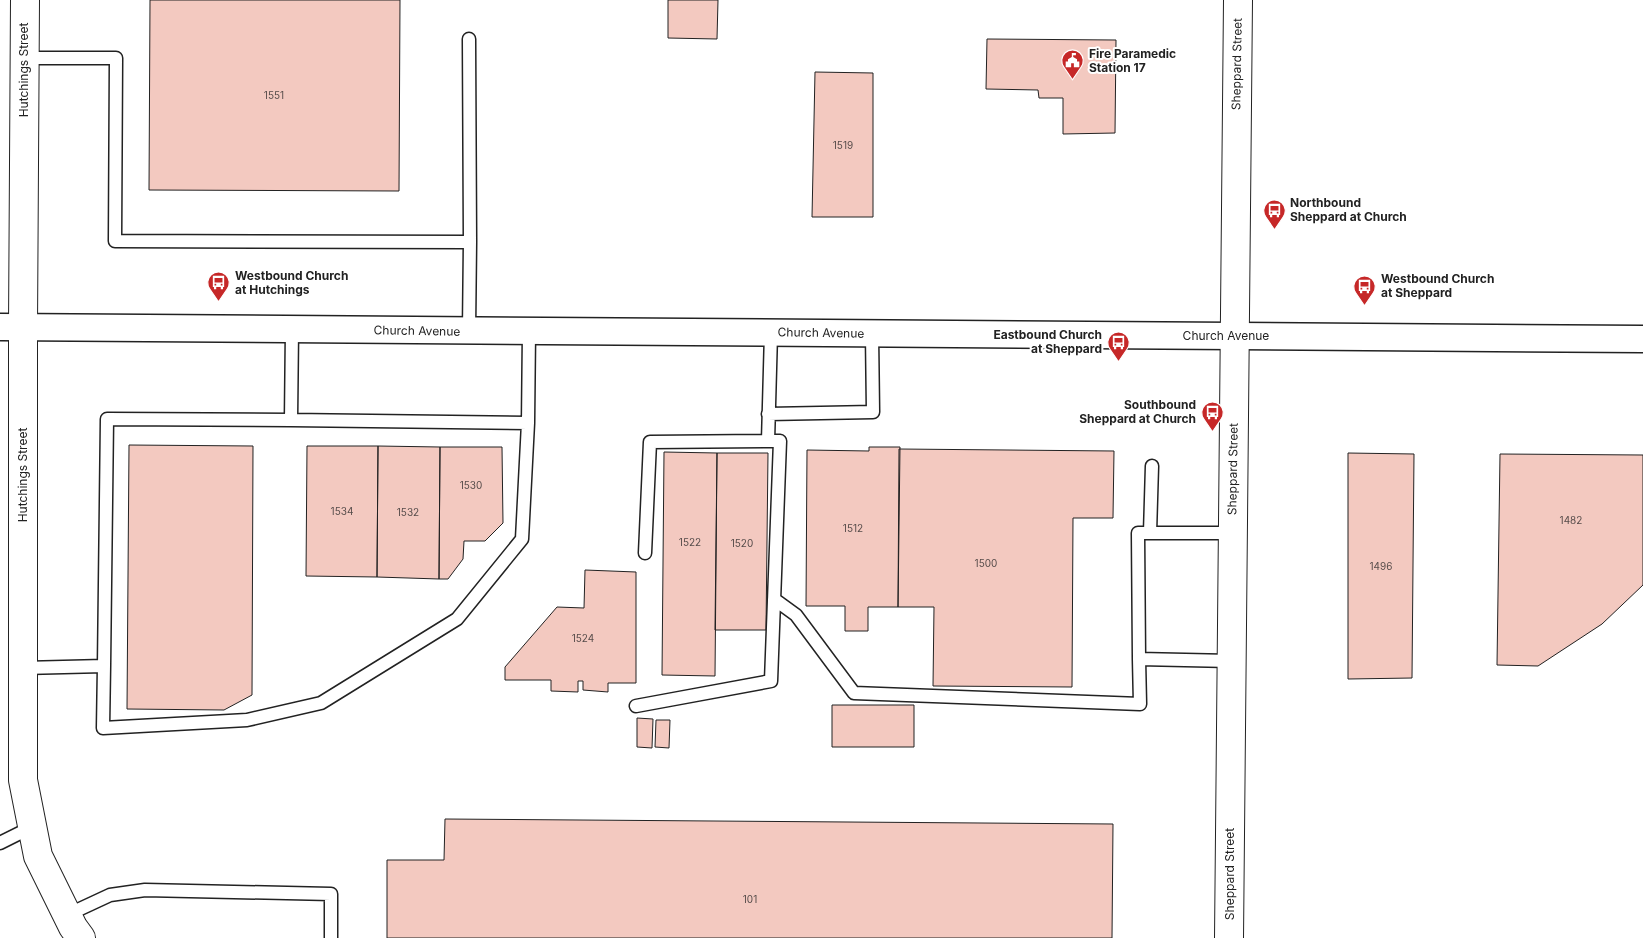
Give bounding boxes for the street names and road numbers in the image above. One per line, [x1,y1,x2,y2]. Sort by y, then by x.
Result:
street label: Sheppard Street [1228,18,1245,110]
street label: Hutchings Street [16,23,31,117]
street label: Church Avenue [374,322,461,339]
street label: Church Avenue [778,324,865,341]
street label: Church Avenue [1183,328,1269,343]
street label: Sheppard Street [1224,423,1241,515]
street label: Hutchings Street [15,428,30,522]
street label: Sheppard Street [1222,828,1237,920]

